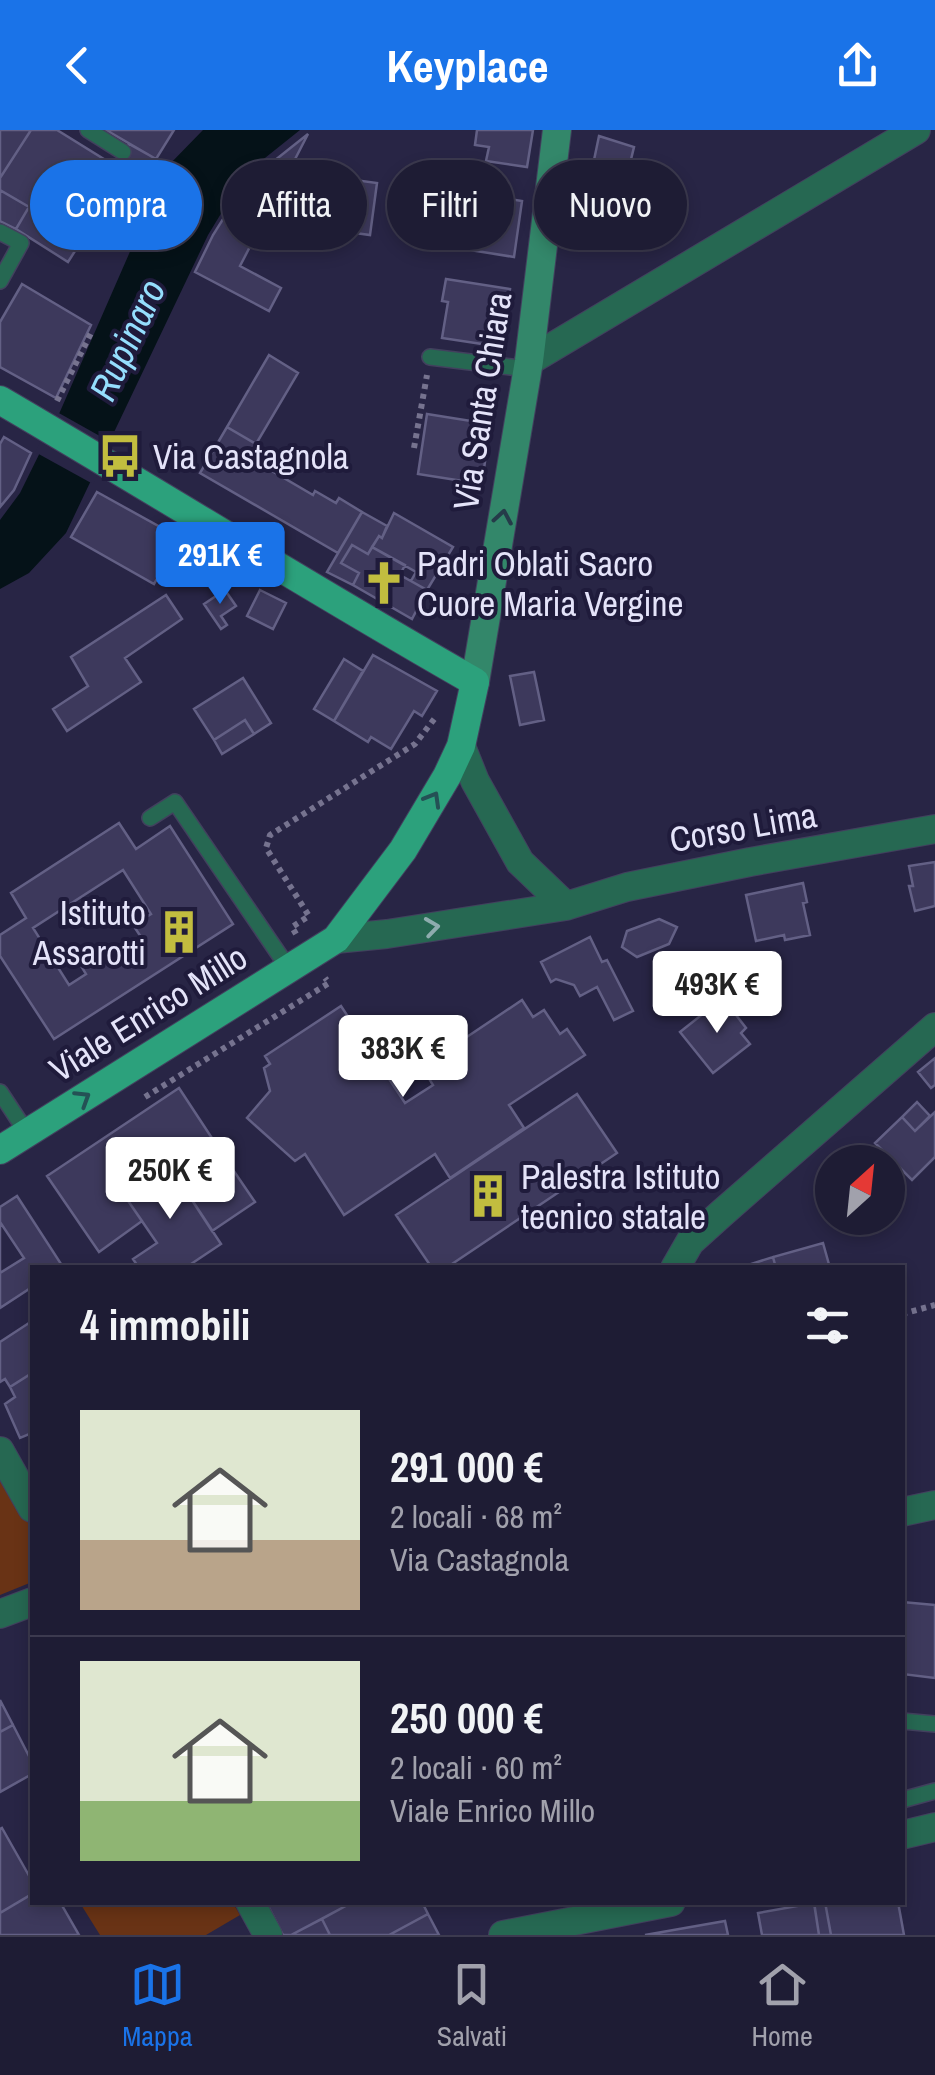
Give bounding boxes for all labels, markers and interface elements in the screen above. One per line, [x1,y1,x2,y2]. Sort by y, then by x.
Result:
text: Keyplace [386,35,549,96]
icon: back [50,38,105,93]
icon: share [830,38,885,93]
chip: Compra [30,160,202,250]
chip: Affitta [222,160,367,250]
chip: Filtri [387,160,514,250]
chip: Nuovo [534,160,687,250]
water label: Rupinaro [77,271,177,409]
street label: Via Santa Chiara [442,289,522,513]
bus stop icon: Via Castagnola [96,432,144,480]
place label: Via Castagnola [153,433,349,480]
one-way arrow [492,509,513,525]
pin: 291K € [139,522,301,607]
text: 291K € [178,533,262,576]
place label: Padri Oblati Sacro Cuore Maria Vergine [417,540,683,627]
church icon: Padri Oblati Sacro Cuore Maria Vergine [360,559,408,607]
one-way arrow [421,791,441,809]
street label: Corso Lima [666,791,820,863]
place label: Istituto Assarotti [32,889,146,976]
building icon: Istituto Assarotti [155,908,203,956]
one-way arrow [424,917,441,938]
street label: Viale Enrico Millo [40,934,256,1092]
pin: 493K € [636,951,798,1036]
text: 493K € [675,962,759,1005]
pin: 383K € [322,1015,484,1100]
text: 383K € [361,1026,445,1069]
one-way arrow [72,1091,90,1110]
pin: 250K € [89,1137,251,1222]
north arrow [815,1145,905,1235]
map controls [815,1145,905,1235]
text: 250K € [128,1148,212,1191]
place label: Palestra Istituto tecnico statale [521,1153,720,1240]
building icon: Palestra Istituto tecnico statale [464,1172,512,1220]
text: 4 immobili [80,1297,250,1353]
icon: filters [800,1298,855,1353]
text: 291 000 € [390,1439,543,1495]
icon: home [160,1450,280,1570]
text: 2 locali · 68 m² [390,1495,562,1538]
text: Via Castagnola [390,1538,569,1581]
text: 250 000 € [390,1690,543,1746]
icon: home [160,1701,280,1821]
text: 2 locali · 60 m² [390,1746,562,1789]
text: Viale Enrico Millo [390,1789,595,1832]
tab: Mappa [122,1957,192,2055]
tab: Salvati [437,1957,507,2055]
tab: Home [752,1957,813,2055]

